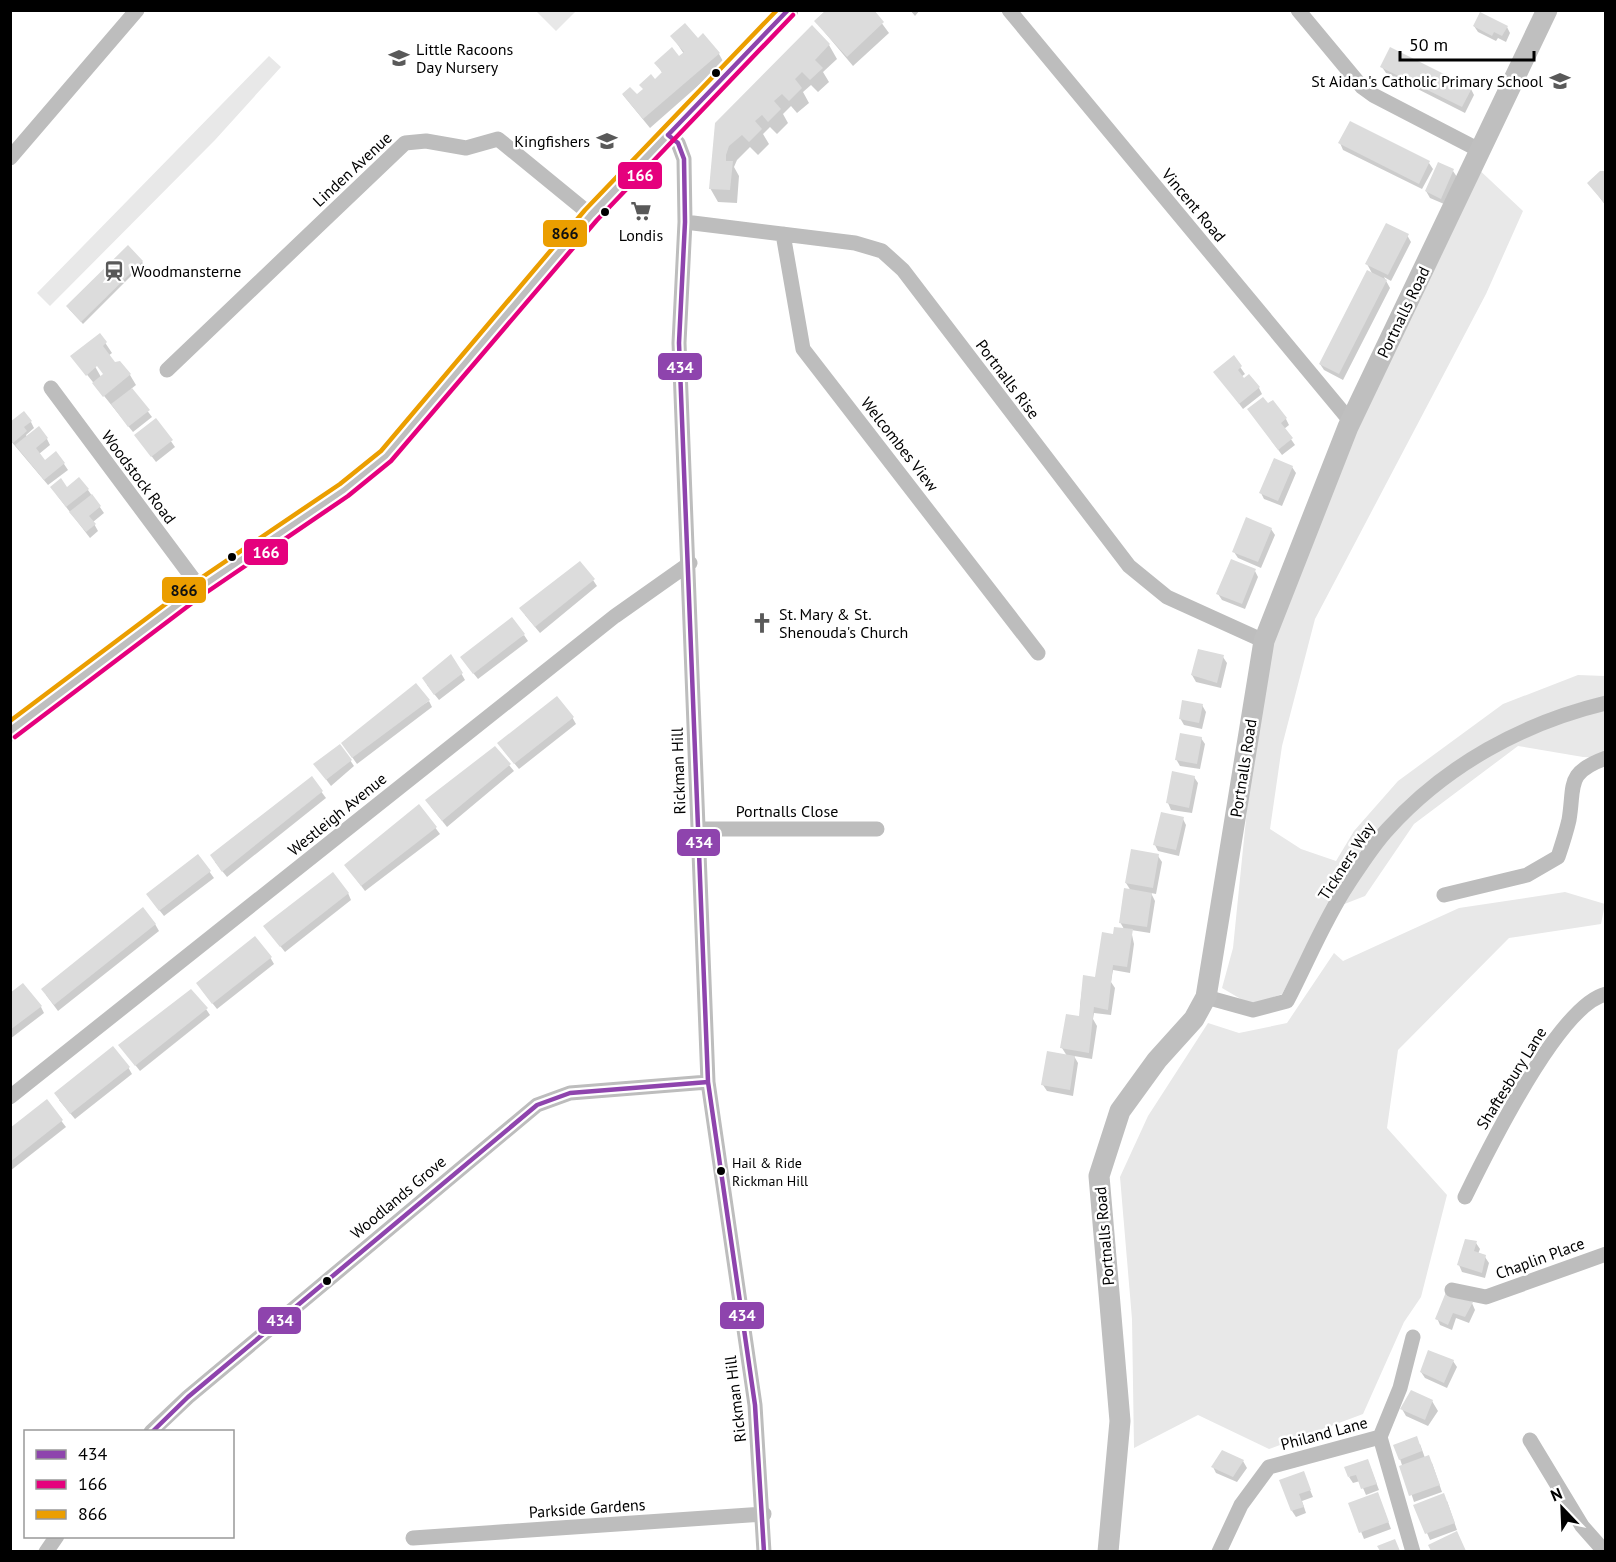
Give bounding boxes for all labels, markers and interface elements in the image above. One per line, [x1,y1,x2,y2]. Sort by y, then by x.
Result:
scale bar [1400,24,1534,62]
text: 50 m [1409,33,1448,56]
place label: Little Racoons Day Nursery [416,39,514,77]
school or university icon: Little Racoons Day Nursery [387,46,411,70]
unlabelled marker [710,67,722,79]
school or university icon: St Aidan's Catholic Primary School [1548,69,1572,93]
place label: St Aidan's Catholic Primary School [1311,71,1543,91]
street label: Linden Avenue [308,127,396,211]
school or university icon: Kingfishers [595,129,619,153]
place label: Kingfishers [514,131,590,151]
line badge: 166 [617,161,663,190]
street label: Vincent Road [1157,164,1230,246]
text: 166 [626,165,654,185]
supermarket icon: Londis [629,199,653,223]
unlabelled marker [599,206,611,218]
line badge: 866 [542,219,588,248]
text: 866 [551,223,579,243]
place label: Londis [619,225,663,245]
station icon: Woodmansterne [102,259,126,283]
place label: Woodmansterne [131,261,241,281]
street label: Portnalls Road [1372,263,1434,361]
street label: Portnalls Rise [972,335,1044,423]
line badge: 434 [657,352,703,381]
text: 434 [666,357,694,377]
street label: Welcombes View [857,393,943,495]
street label: Woodstock Road [97,426,181,528]
line badge: 166 [243,538,289,566]
text: 166 [252,542,280,562]
unlabelled marker [226,551,238,563]
line badge: 866 [161,576,207,604]
text: 866 [170,580,198,600]
place label: St. Mary & St. Shenouda's Church [779,604,908,642]
church icon: St. Mary & St. Shenouda's Church [750,611,774,635]
street label: Portnalls Road [1225,717,1261,819]
street label: Rickman Hill [666,727,690,815]
street label: Westleigh Avenue [284,768,390,860]
street label: Portnalls Close [736,801,838,821]
street label: Tickners Way [1313,818,1379,904]
line badge: 434 [676,828,721,857]
text: 434 [685,832,713,852]
street label: Shaftesbury Lane [1472,1023,1550,1133]
street label: Woodlands Grove [346,1151,450,1243]
place label: Hail & Ride Rickman Hill [732,1154,808,1190]
marker: Hail & Ride Rickman Hill [715,1165,727,1177]
street label: Portnalls Road [1090,1186,1118,1286]
street label: Chaplin Place [1493,1233,1587,1283]
unlabelled marker [321,1275,333,1287]
line badge: 434 [719,1301,765,1330]
text: 434 [728,1305,756,1325]
line badge: 434 [257,1306,302,1335]
text: 434 [266,1310,294,1330]
street label: Rickman Hill [720,1354,750,1443]
street label: Philand Lane [1278,1412,1370,1454]
legend [24,1430,234,1538]
text: 434 [78,1442,108,1465]
text: 166 [78,1472,107,1495]
north arrow [1532,1478,1592,1538]
text: N [1547,1483,1565,1505]
street label: Parkside Gardens [528,1494,646,1522]
text: 866 [78,1502,107,1525]

